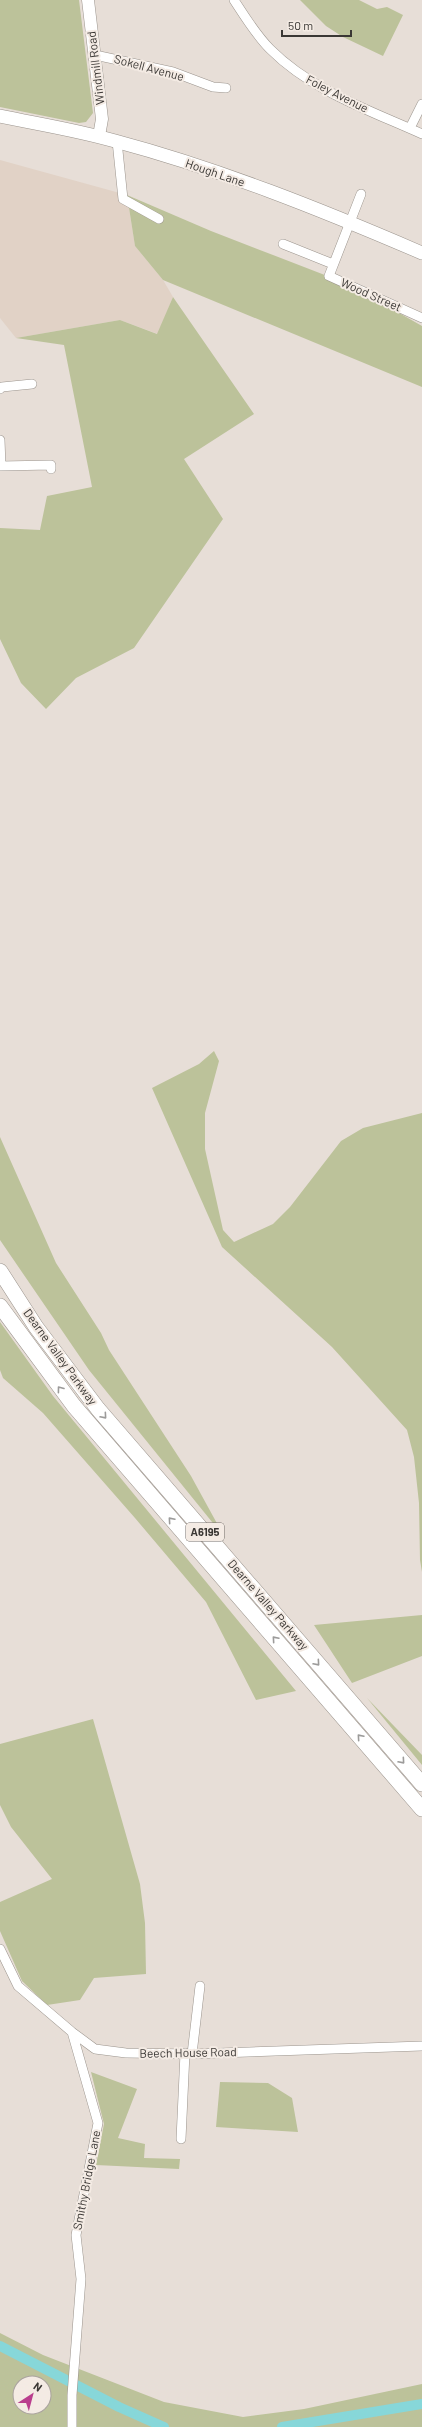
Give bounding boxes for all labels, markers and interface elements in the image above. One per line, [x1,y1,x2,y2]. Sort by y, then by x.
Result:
scale bar [282,12,351,38]
text: 50 m [288,18,313,32]
street label: Windmill Road [84,31,106,106]
street label: Sokell Avenue [113,51,186,83]
street label: Foley Avenue [304,71,371,115]
street label: Hough Lane [184,155,247,189]
street label: Wood Street [339,275,404,314]
street label: Dearne Valley Parkway [21,1306,101,1408]
one-way arrow [58,1386,65,1393]
one-way arrow [99,1412,106,1419]
one-way arrow [169,1517,176,1525]
road number: A6195 [186,1523,224,1541]
street label: Dearne Valley Parkway [226,1556,312,1653]
one-way arrow [272,1637,279,1644]
one-way arrow [313,1658,320,1666]
one-way arrow [358,1735,365,1742]
one-way arrow [398,1756,405,1764]
street label: Beech House Road [139,2044,237,2060]
street label: Smithy Bridge Lane [70,2129,103,2231]
north arrow [12,2375,52,2415]
text: N [31,2379,45,2394]

